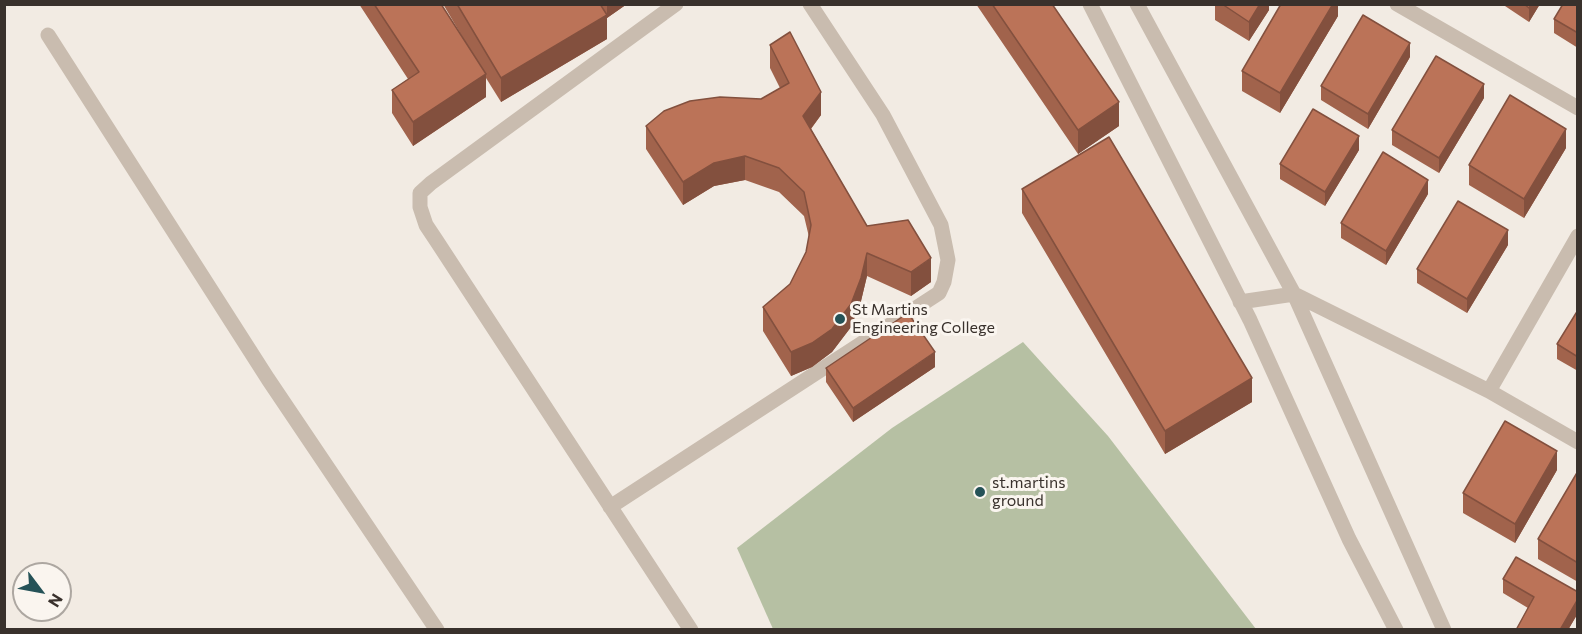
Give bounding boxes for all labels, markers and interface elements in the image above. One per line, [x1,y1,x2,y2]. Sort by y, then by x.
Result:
place label: St Martins Engineering College [852,300,995,338]
marker: St Martins Engineering College [833,312,847,326]
place label: st.martins ground [992,473,1065,511]
marker: st.martins ground [973,485,987,499]
north arrow [12,562,72,622]
text: N [45,591,67,611]

